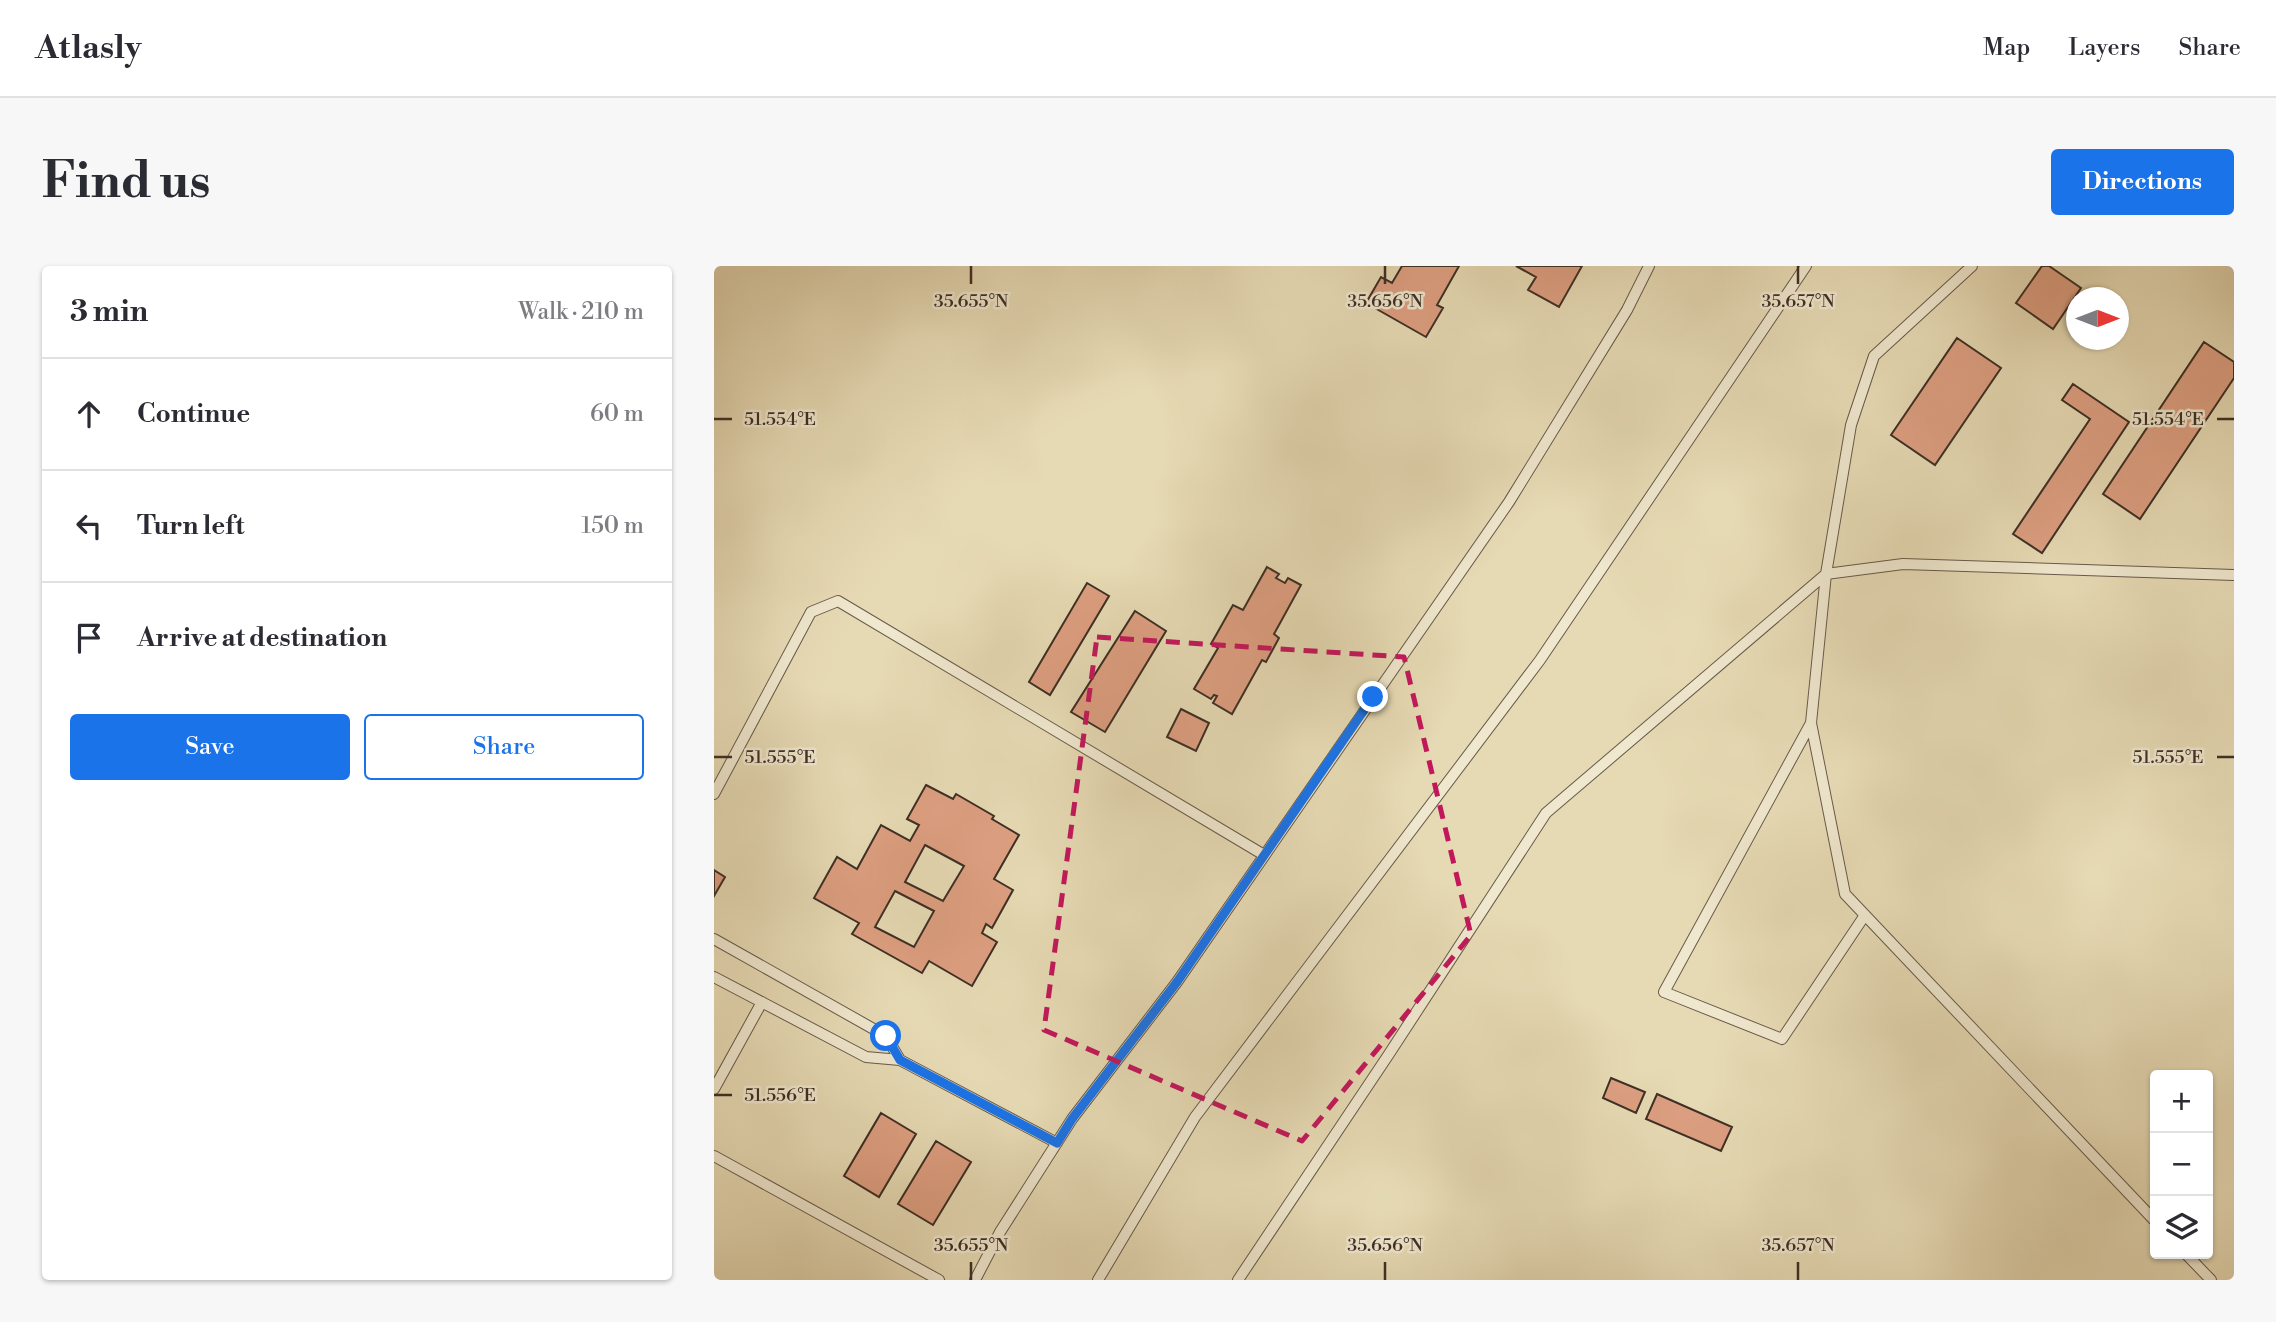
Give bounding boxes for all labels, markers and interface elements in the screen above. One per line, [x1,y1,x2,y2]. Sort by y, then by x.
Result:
text: Atlasly [35,28,141,69]
text: Map [1983,33,2030,63]
text: Layers [2068,33,2140,63]
text: Share [2178,33,2241,63]
button: Directions [2051,149,2234,215]
text: Find us [42,152,211,213]
north arrow [2066,287,2129,350]
text: 35.655°N [934,290,1009,313]
text: 35.656°N [1347,290,1423,313]
text: 35.657°N [1761,290,1835,313]
text: 3 min [70,293,148,331]
text: Walk · 210 m [518,298,644,326]
icon: ahead [70,395,108,433]
text: Continue [137,398,250,430]
text: 60 m [590,400,644,428]
text: 51.554°E [744,408,816,431]
text: 51.554°E [2132,408,2204,431]
icon: left [70,507,108,545]
text: Turn left [137,510,245,542]
text: 150 m [581,512,644,540]
icon: arrive [70,619,108,657]
text: Arrive at destination [137,622,387,654]
route end [1357,681,1388,712]
button: Save [70,714,350,780]
button: Share [364,714,644,780]
text: 51.555°E [745,746,815,769]
text: 51.555°E [2133,746,2203,769]
route start [870,1020,901,1051]
map controls [2150,1070,2213,1259]
button: + [2150,1070,2213,1133]
text: 51.556°E [744,1084,816,1107]
button: − [2150,1133,2213,1196]
button: layers [2150,1196,2213,1259]
text: 35.655°N [934,1234,1009,1257]
text: 35.656°N [1347,1234,1423,1257]
text: 35.657°N [1761,1234,1835,1257]

